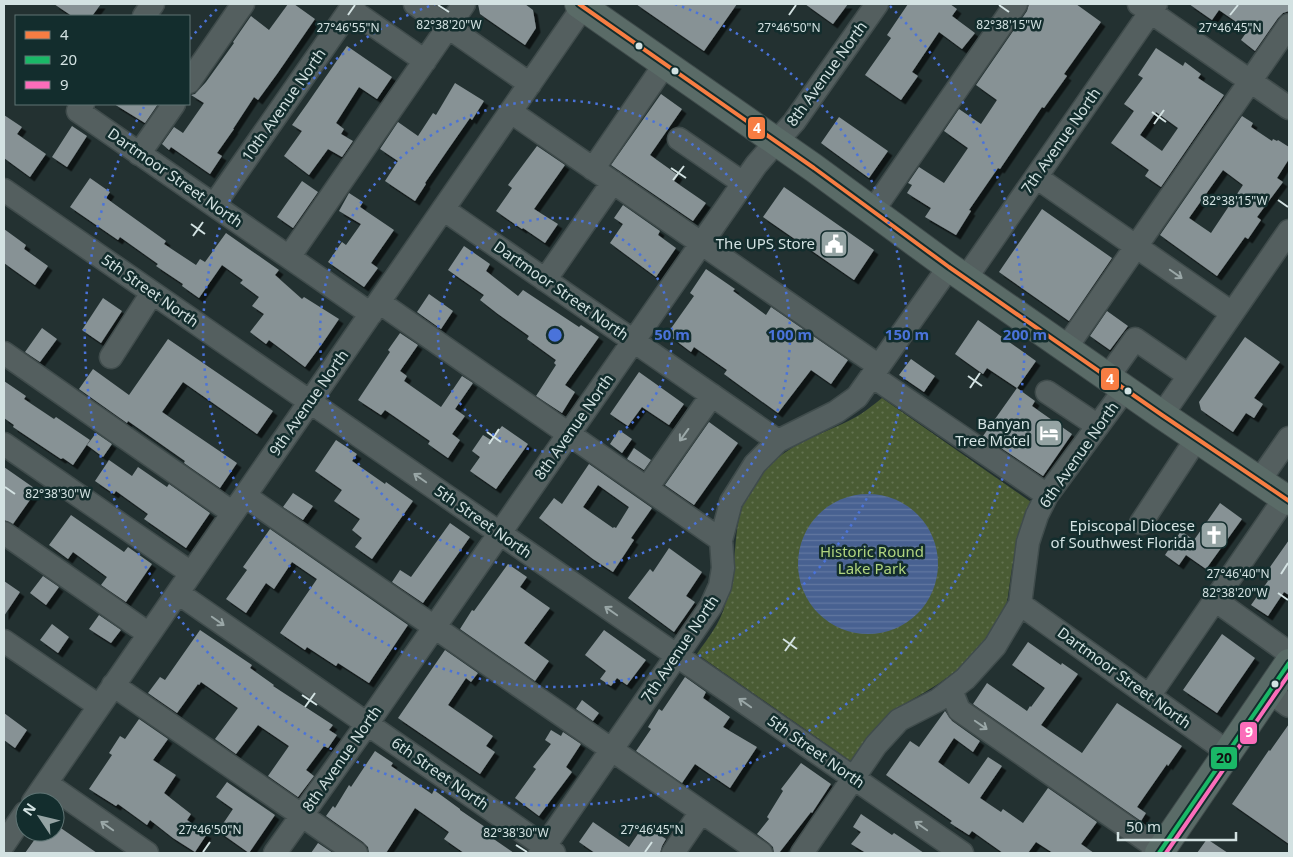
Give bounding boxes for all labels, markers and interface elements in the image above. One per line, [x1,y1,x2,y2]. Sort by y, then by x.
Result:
legend [15,15,190,105]
text: 82°38'20"W [416,16,482,33]
text: 82°38'15"W [976,16,1042,33]
street label: 8th Avenue North [781,17,871,130]
text: 27°46'55"N [316,19,380,36]
text: 27°46'50"N [757,19,821,36]
text: 27°46'45"N [1198,19,1262,36]
text: 4 [60,24,69,44]
unlabelled marker [634,41,644,51]
street label: 10th Avenue North [237,44,330,165]
text: 20 [60,49,77,69]
unlabelled marker [670,66,680,76]
text: 9 [60,74,69,94]
street label: 7th Avenue North [1016,83,1104,197]
line badge: 4 [747,116,766,140]
text: 4 [753,118,761,137]
street label: Dartmoor Street North [104,123,247,231]
text: 82°38'15"W [1202,192,1268,209]
public building icon: The UPS Store [819,229,849,259]
place label: The UPS Store [716,233,815,253]
street label: Dartmoor Street North [490,236,633,344]
street label: 5th Street North [98,249,203,331]
one-way arrow [1169,269,1183,279]
text: 50 m [654,324,690,344]
text: 100 m [768,324,812,344]
text: 150 m [885,324,929,344]
text: 200 m [1003,324,1047,344]
centre of rings [546,326,564,344]
street label: 9th Avenue North [264,345,352,459]
line badge: 4 [1100,367,1120,391]
street label: 8th Avenue North [529,369,617,483]
text: 4 [1106,369,1114,388]
unlabelled marker [1123,386,1133,396]
street label: 6th Avenue North [1034,397,1122,511]
place label: Banyan Tree Motel [955,413,1030,450]
hotel icon: Banyan Tree Motel [1034,418,1064,448]
one-way arrow [679,428,689,442]
one-way arrow [413,473,427,483]
street label: 5th Street North [431,480,536,562]
text: 82°38'30"W [25,485,91,502]
place label: Episcopal Diocese of Southwest Florida [1050,515,1195,552]
church icon: Episcopal Diocese of Southwest Florida [1199,520,1229,550]
park label: Historic Round Lake Park [820,541,924,578]
text: 27°46'40"N [1206,565,1270,582]
text: 82°38'20"W [1202,584,1268,601]
street label: 7th Avenue North [636,591,722,706]
one-way arrow [604,606,618,616]
one-way arrow [210,616,224,626]
street label: Dartmoor Street North [1054,622,1195,732]
unlabelled marker [1270,679,1280,689]
one-way arrow [738,698,752,708]
street label: 8th Avenue North [297,701,385,815]
street label: 5th Street North [764,710,869,792]
one-way arrow [974,720,988,730]
line badge: 9 [1239,721,1258,745]
text: 9 [1245,722,1253,741]
street label: 6th Street North [388,732,493,814]
line badge: 20 [1210,746,1238,770]
text: 20 [1216,748,1232,767]
north arrow [15,792,65,842]
text: N [18,799,40,819]
scale bar [1118,810,1236,842]
text: 50 m [1126,816,1161,836]
one-way arrow [915,820,929,830]
one-way arrow [100,821,114,831]
text: 27°46'50"N [178,821,242,838]
text: 27°46'45"N [620,821,684,838]
text: 82°38'30"W [483,824,549,841]

